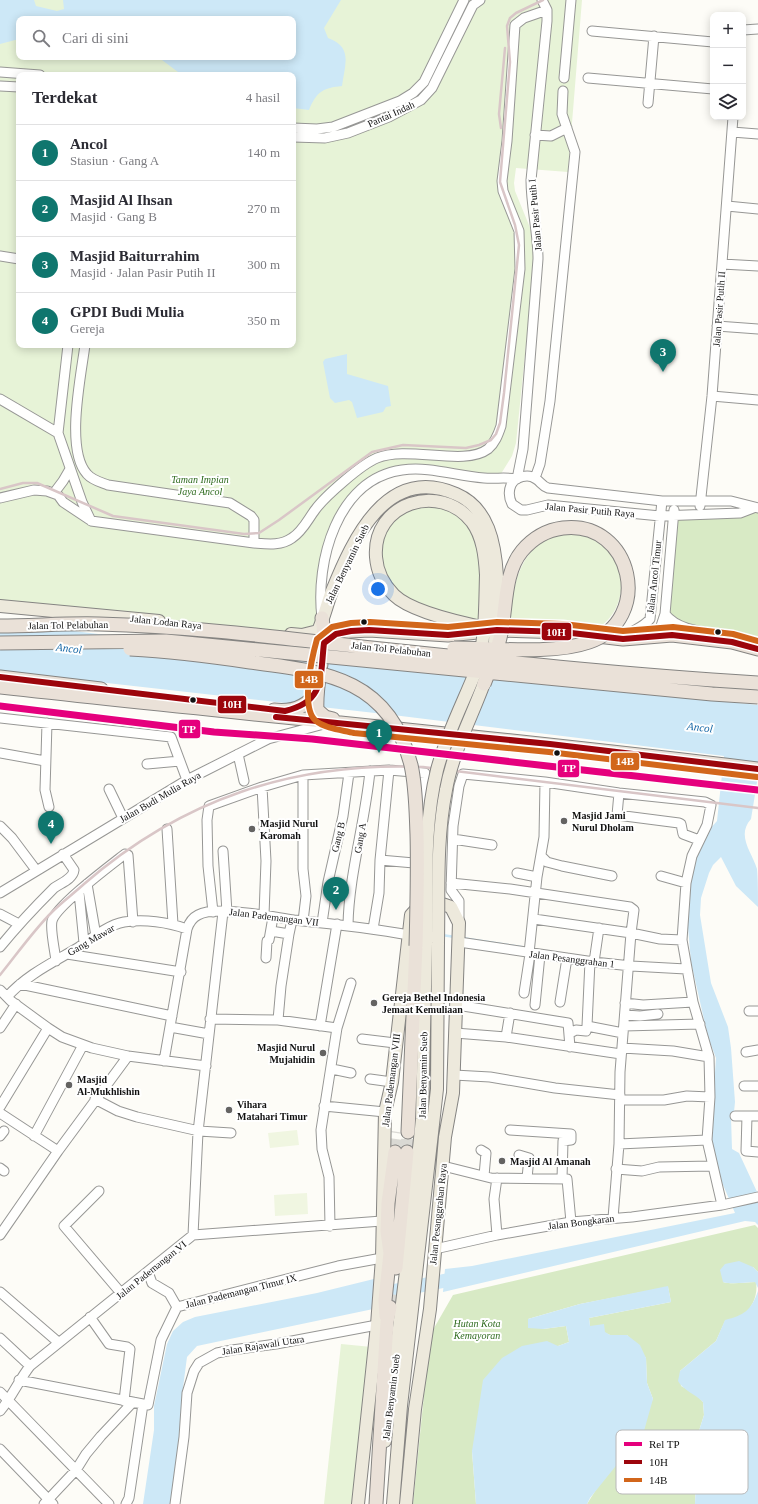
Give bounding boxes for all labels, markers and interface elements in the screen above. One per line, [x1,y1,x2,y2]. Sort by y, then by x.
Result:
map controls [710,12,746,120]
button: + [710,12,746,48]
search box [16,16,296,60]
icon: search [30,27,52,49]
text: Cari di sini [62,30,129,46]
button: − [710,48,746,84]
button: layers [710,84,746,120]
text: Terdekat [32,88,98,107]
text: 4 hasil [246,90,280,105]
street label: Pantai Indah [366,99,416,129]
text: Ancol [70,136,108,152]
text: 1 [42,145,48,160]
text: 140 m [247,145,280,160]
text: Stasiun · Gang A [70,153,159,168]
street label: Jalan Pasir Putih I [526,178,544,252]
text: Masjid Al Ihsan [70,192,173,208]
text: 2 [42,201,48,216]
text: 270 m [247,201,280,216]
text: Masjid · Gang B [70,209,157,224]
text: Masjid Baiturrahim [70,248,200,264]
text: 3 [42,257,48,272]
text: 300 m [247,257,280,272]
text: Masjid · Jalan Pasir Putih II [70,265,216,280]
street label: Jalan Pasir Putih II [711,271,727,347]
text: GPDI Budi Mulia [70,304,184,320]
text: 4 [42,313,48,328]
text: 350 m [247,313,280,328]
text: Gereja [70,321,105,336]
pin: 3 [650,339,676,372]
park label: Taman Impian Jaya Ancol [171,474,229,497]
street label: Jalan Pasir Putih Raya [545,501,636,519]
street label: Jalan Benyamin Sueb [323,523,371,605]
street label: Jalan Ancol Timur [645,539,663,614]
your location [368,579,388,599]
street label: Jalan Lodan Raya [130,613,203,631]
unlabelled marker [359,617,369,627]
street label: Jalan Tol Pelabuhan [28,619,108,631]
line badge: 10H [541,622,572,641]
text: 10H [546,626,566,638]
unlabelled marker [713,627,723,637]
street label: Jalan Tol Pelabuhan [351,639,431,659]
water label: Ancol [55,640,82,656]
line badge: 14B [294,670,324,689]
text: 14B [300,673,319,685]
unlabelled marker [188,695,198,705]
line badge: 10H [217,695,247,714]
text: 10H [222,698,242,710]
line badge: TP [178,719,201,739]
water label: Ancol [686,719,713,735]
pin: 1 [366,720,392,753]
text: TP [182,723,196,735]
unlabelled marker [552,748,562,758]
line badge: 14B [610,752,640,771]
text: 14B [616,755,635,767]
line badge: TP [557,759,580,778]
text: TP [562,762,576,774]
street label: Jalan Budi Mulia Raya [117,769,203,825]
place label: Masjid Jami Nurul Dholam [572,810,635,833]
pin: 4 [38,811,64,844]
marker: Masjid Jami Nurul Dholam [559,816,569,826]
place label: Masjid Nurul Karomah [260,818,318,841]
street label: Gang B [329,820,347,853]
street label: Gang A [352,821,368,854]
marker: Masjid Nurul Karomah [247,824,257,834]
pin: 2 [323,877,349,910]
street label: Jalan Pademangan VII [228,906,320,928]
street label: Gang Mawar [66,922,117,958]
street label: Jalan Pesanggrahan 1 [529,948,615,970]
place label: Gereja Bethel Indonesia Jemaat Kemuliaan [382,992,485,1015]
marker: Gereja Bethel Indonesia Jemaat Kemuliaan [369,998,379,1008]
street label: Jalan Benyamin Sueb [417,1032,429,1118]
street label: Jalan Pademangan VIII [380,1033,402,1127]
place label: Masjid Nurul Mujahidin [257,1042,315,1065]
marker: Masjid Nurul Mujahidin [318,1048,328,1058]
place label: Masjid Al-Mukhlishin [77,1074,140,1097]
marker: Masjid Al-Mukhlishin [64,1080,74,1090]
place label: Vihara Matahari Timur [237,1099,308,1122]
marker: Vihara Matahari Timur [224,1105,234,1115]
marker: Masjid Al Amanah [497,1156,507,1166]
place label: Masjid Al Amanah [510,1156,591,1167]
street label: Jalan Pesanggrahan Raya [427,1162,449,1265]
street label: Jalan Bongkaran [547,1212,615,1232]
street label: Jalan Pademangan VI [114,1238,188,1302]
street label: Jalan Pademangan Timur IX [184,1272,298,1310]
park label: Hutan Kota Kemayoran [453,1318,500,1341]
street label: Jalan Rajawali Utara [221,1333,306,1357]
street label: Jalan Benyamin Sueb [380,1353,402,1441]
legend [616,1430,748,1494]
text: Rel TP [649,1438,680,1450]
text: 10H [649,1456,668,1468]
text: 14B [649,1474,667,1486]

